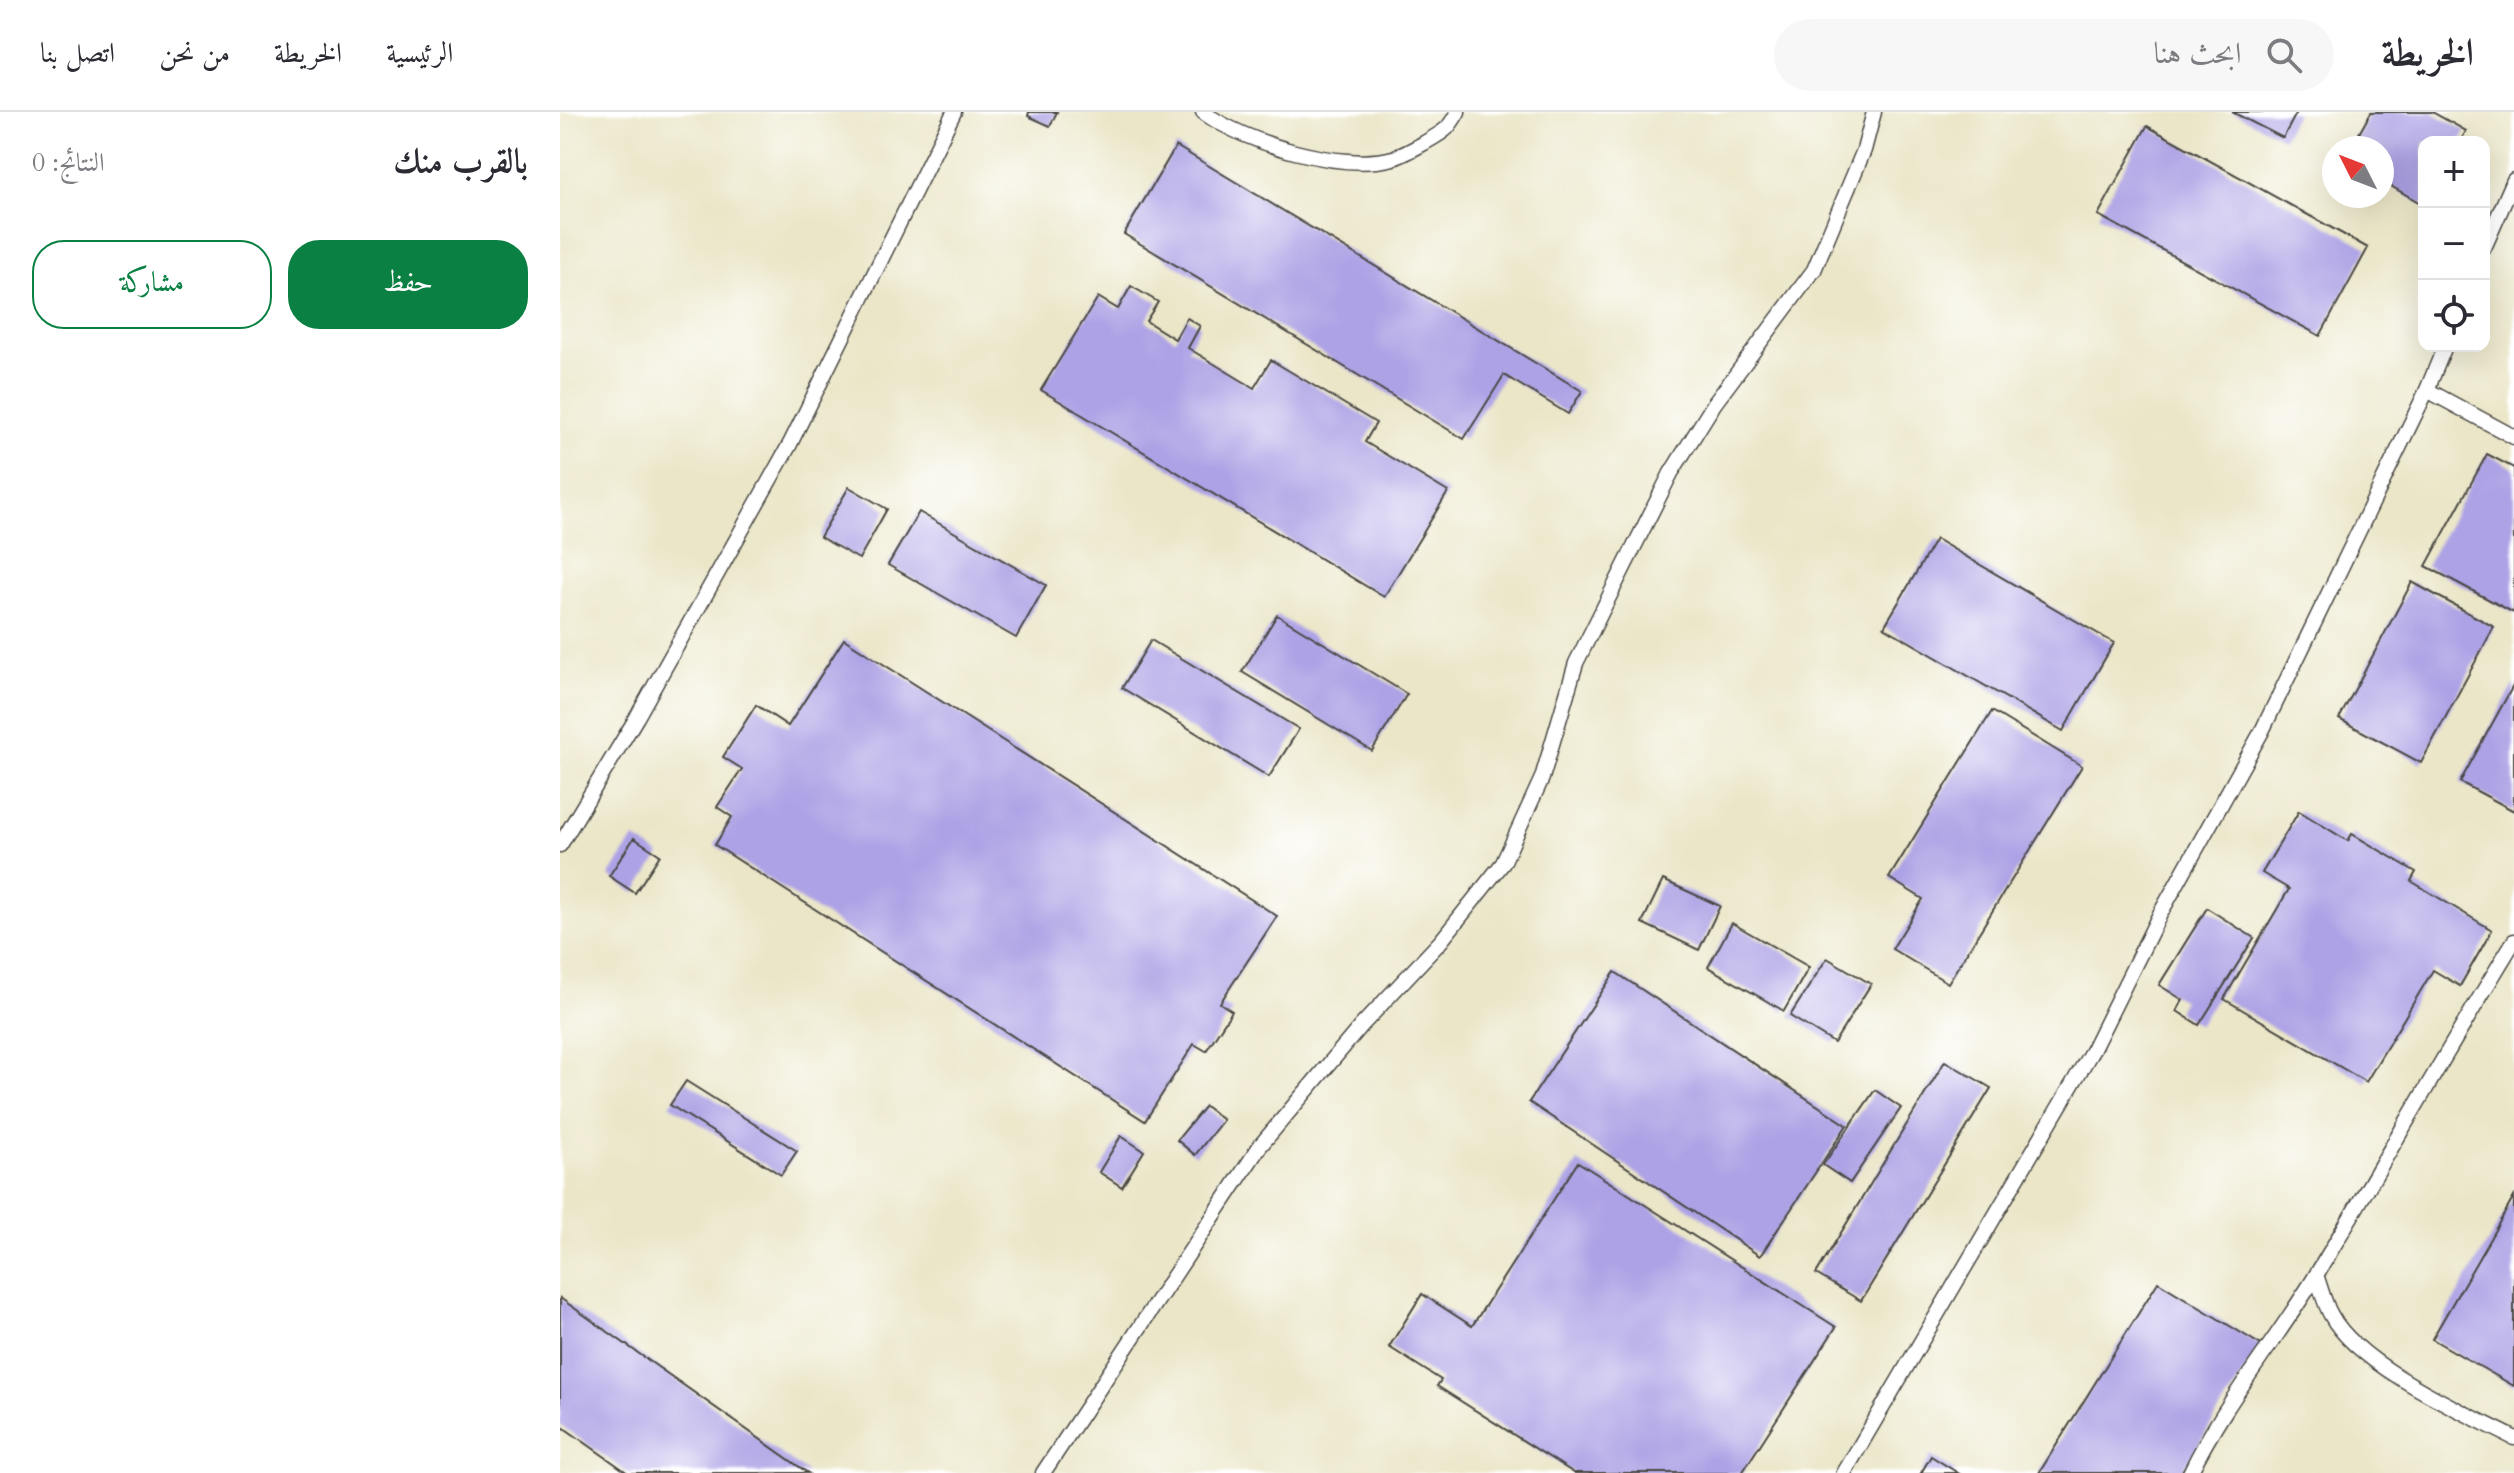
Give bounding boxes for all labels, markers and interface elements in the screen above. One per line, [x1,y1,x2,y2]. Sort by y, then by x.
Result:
search box [1774,19,2334,91]
text: الخريطة [2382,27,2474,79]
text: ابحث هنا [2153,33,2242,74]
icon: search [2262,33,2306,77]
text: اتصل بنا [40,34,115,72]
text: من نحن [159,34,230,72]
text: الخريطة [274,34,342,72]
text: الرئيسية [386,34,453,72]
north arrow [2322,136,2394,208]
map controls [2418,136,2490,352]
button: + [2418,136,2490,208]
text: بالقرب منك [393,138,528,184]
text: النتائج: 0 [32,145,105,180]
button: − [2418,208,2490,280]
button: مشاركة [32,240,272,329]
button: حفظ [288,240,528,329]
button: locate [2418,280,2490,352]

